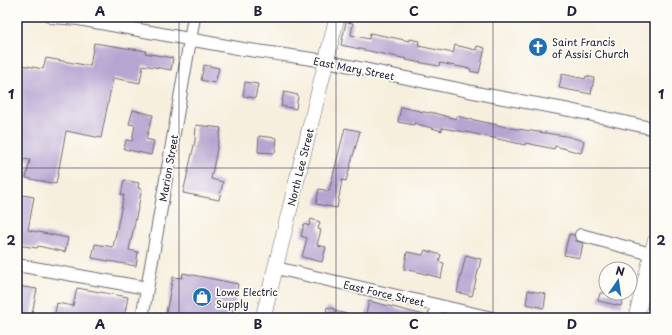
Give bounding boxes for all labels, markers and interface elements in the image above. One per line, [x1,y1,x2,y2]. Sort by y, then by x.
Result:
text: A [95,1,105,20]
text: B [254,1,263,20]
text: C [409,1,419,20]
text: D [567,1,577,20]
place label: Saint Francis of Assisi Church [552,34,629,61]
church icon: Saint Francis of Assisi Church [527,36,549,58]
street label: East Mary Street [312,53,396,83]
text: 1 [8,84,14,103]
text: 1 [658,84,664,103]
street label: North Lee Street [283,127,317,207]
street label: Marion Street [155,133,181,203]
text: 2 [6,230,16,249]
text: 2 [656,230,666,249]
north arrow [598,261,638,301]
text: N [614,262,627,280]
street label: East Force Street [342,276,426,310]
place label: Lowe Electric Supply [216,284,278,311]
shop icon: Lowe Electric Supply [191,286,213,308]
text: A [95,314,105,333]
text: B [254,314,263,333]
text: C [409,314,419,333]
text: D [567,314,577,333]

